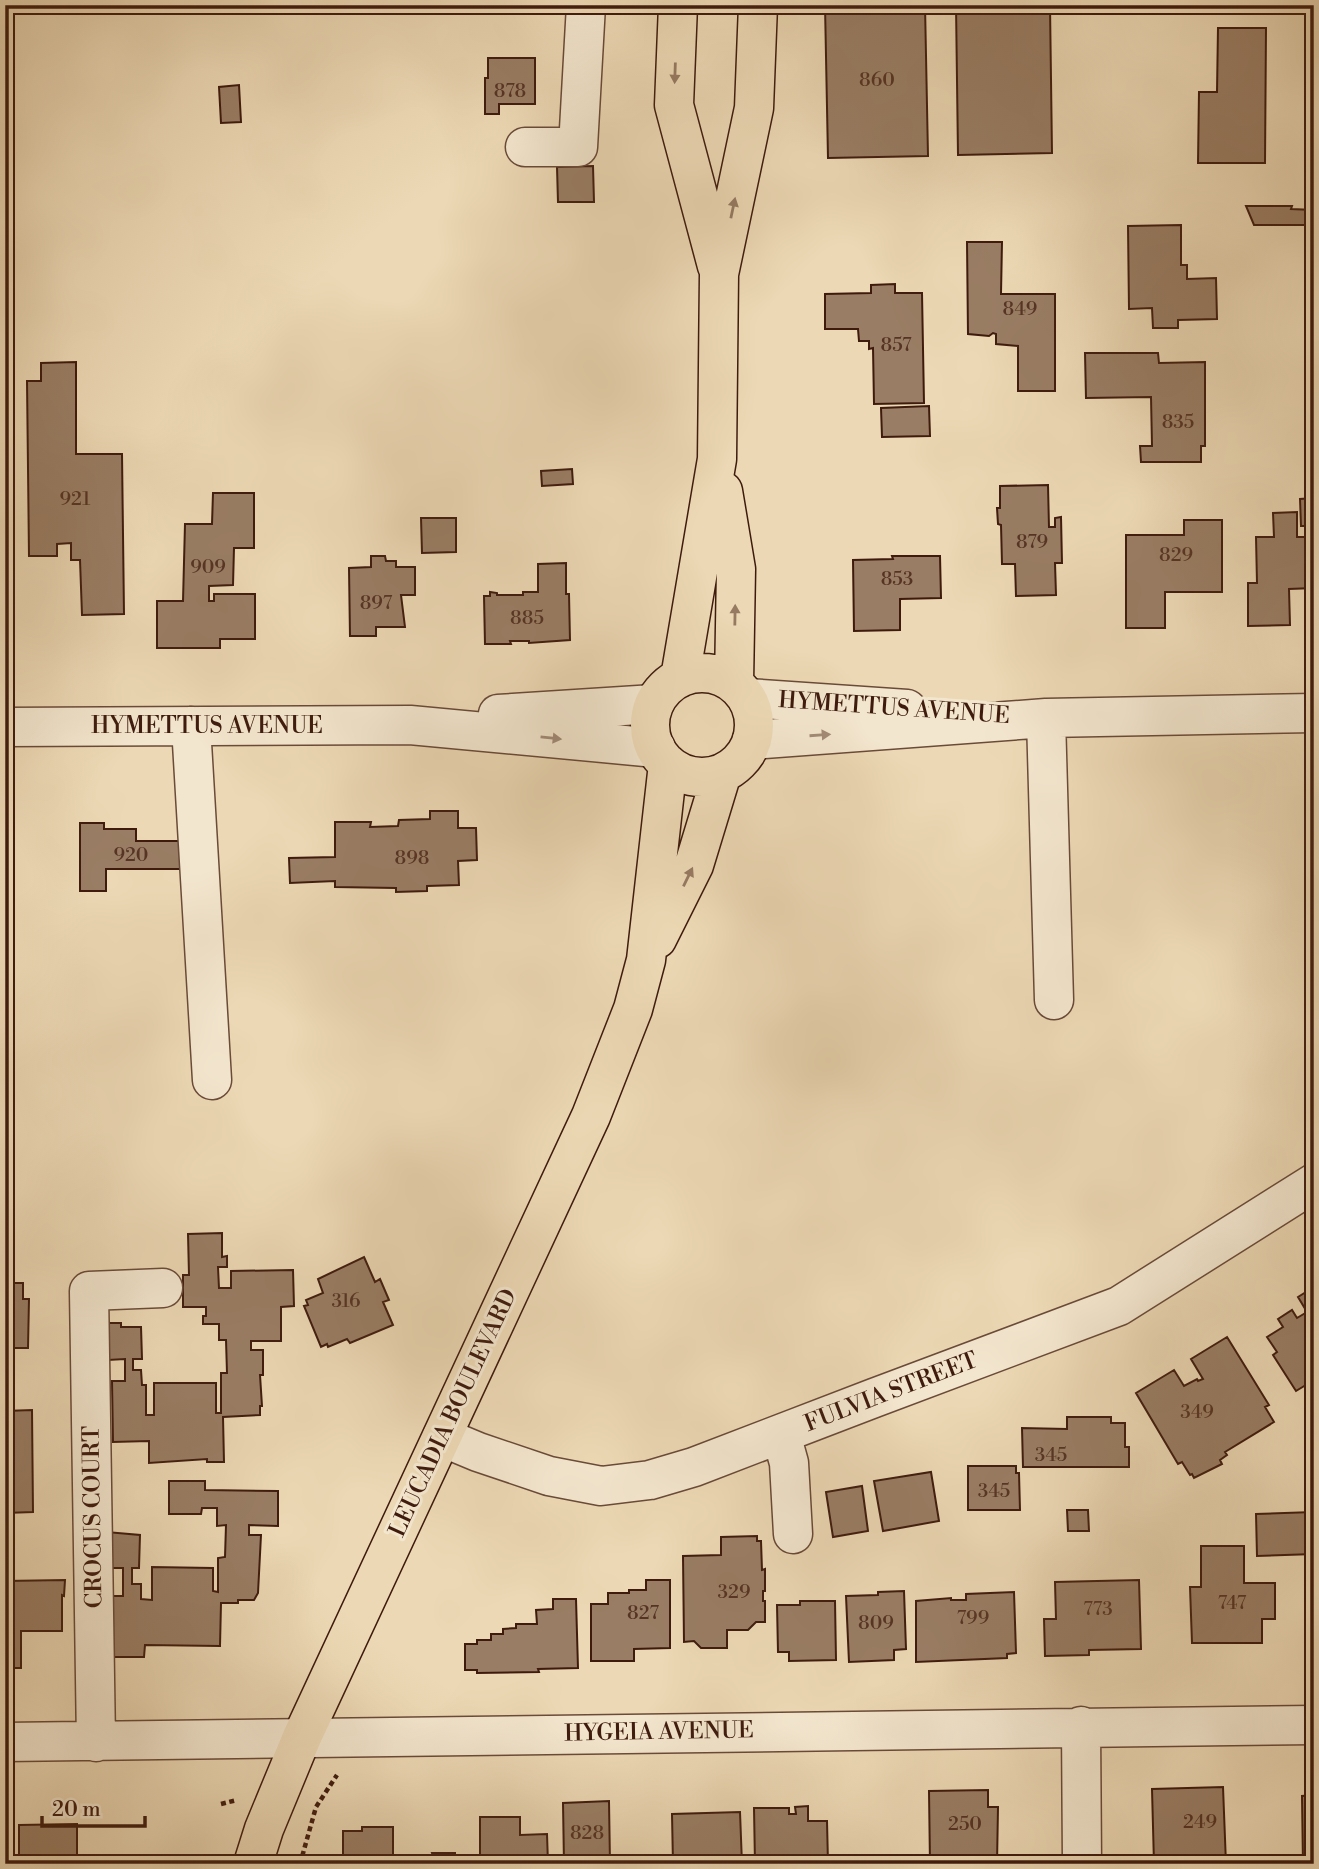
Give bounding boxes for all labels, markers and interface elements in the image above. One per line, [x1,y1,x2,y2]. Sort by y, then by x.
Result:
one-way arrow [670,63,681,85]
house number: 860 [859,68,895,92]
house number: 878 [494,79,526,103]
one-way arrow [728,197,739,219]
house number: 849 [1003,297,1037,321]
house number: 857 [880,333,912,357]
house number: 835 [1162,410,1194,434]
house number: 921 [60,487,90,511]
house number: 879 [1016,530,1048,554]
house number: 829 [1159,543,1193,567]
house number: 909 [190,555,226,579]
house number: 853 [881,567,913,591]
house number: 897 [360,591,393,615]
one-way arrow [729,604,741,626]
house number: 885 [510,606,544,630]
street label: HYMETTUS AVENUE [777,686,1011,730]
street label: HYMETTUS AVENUE [91,712,323,740]
one-way arrow [809,729,831,740]
one-way arrow [540,732,562,743]
house number: 920 [114,843,148,867]
house number: 898 [395,846,429,870]
one-way arrow [682,867,693,887]
street label: LEUCADIA BOULEVARD [383,1284,523,1542]
house number: 316 [331,1289,361,1313]
street label: FULVIA STREET [800,1346,982,1438]
house number: 349 [1180,1400,1214,1424]
street label: CROCUS COURT [77,1425,109,1609]
house number: 345 [1035,1443,1067,1467]
house number: 345 [978,1479,1010,1503]
house number: 329 [718,1580,750,1604]
house number: 747 [1218,1591,1247,1615]
house number: 773 [1083,1597,1113,1621]
house number: 827 [627,1601,659,1625]
house number: 799 [957,1606,989,1630]
house number: 809 [858,1611,894,1635]
street label: HYGEIA AVENUE [564,1716,754,1748]
scale bar [42,1785,145,1829]
text: 20 m [52,1797,101,1823]
house number: 249 [1183,1810,1217,1834]
house number: 250 [948,1812,982,1836]
house number: 828 [570,1821,604,1845]

